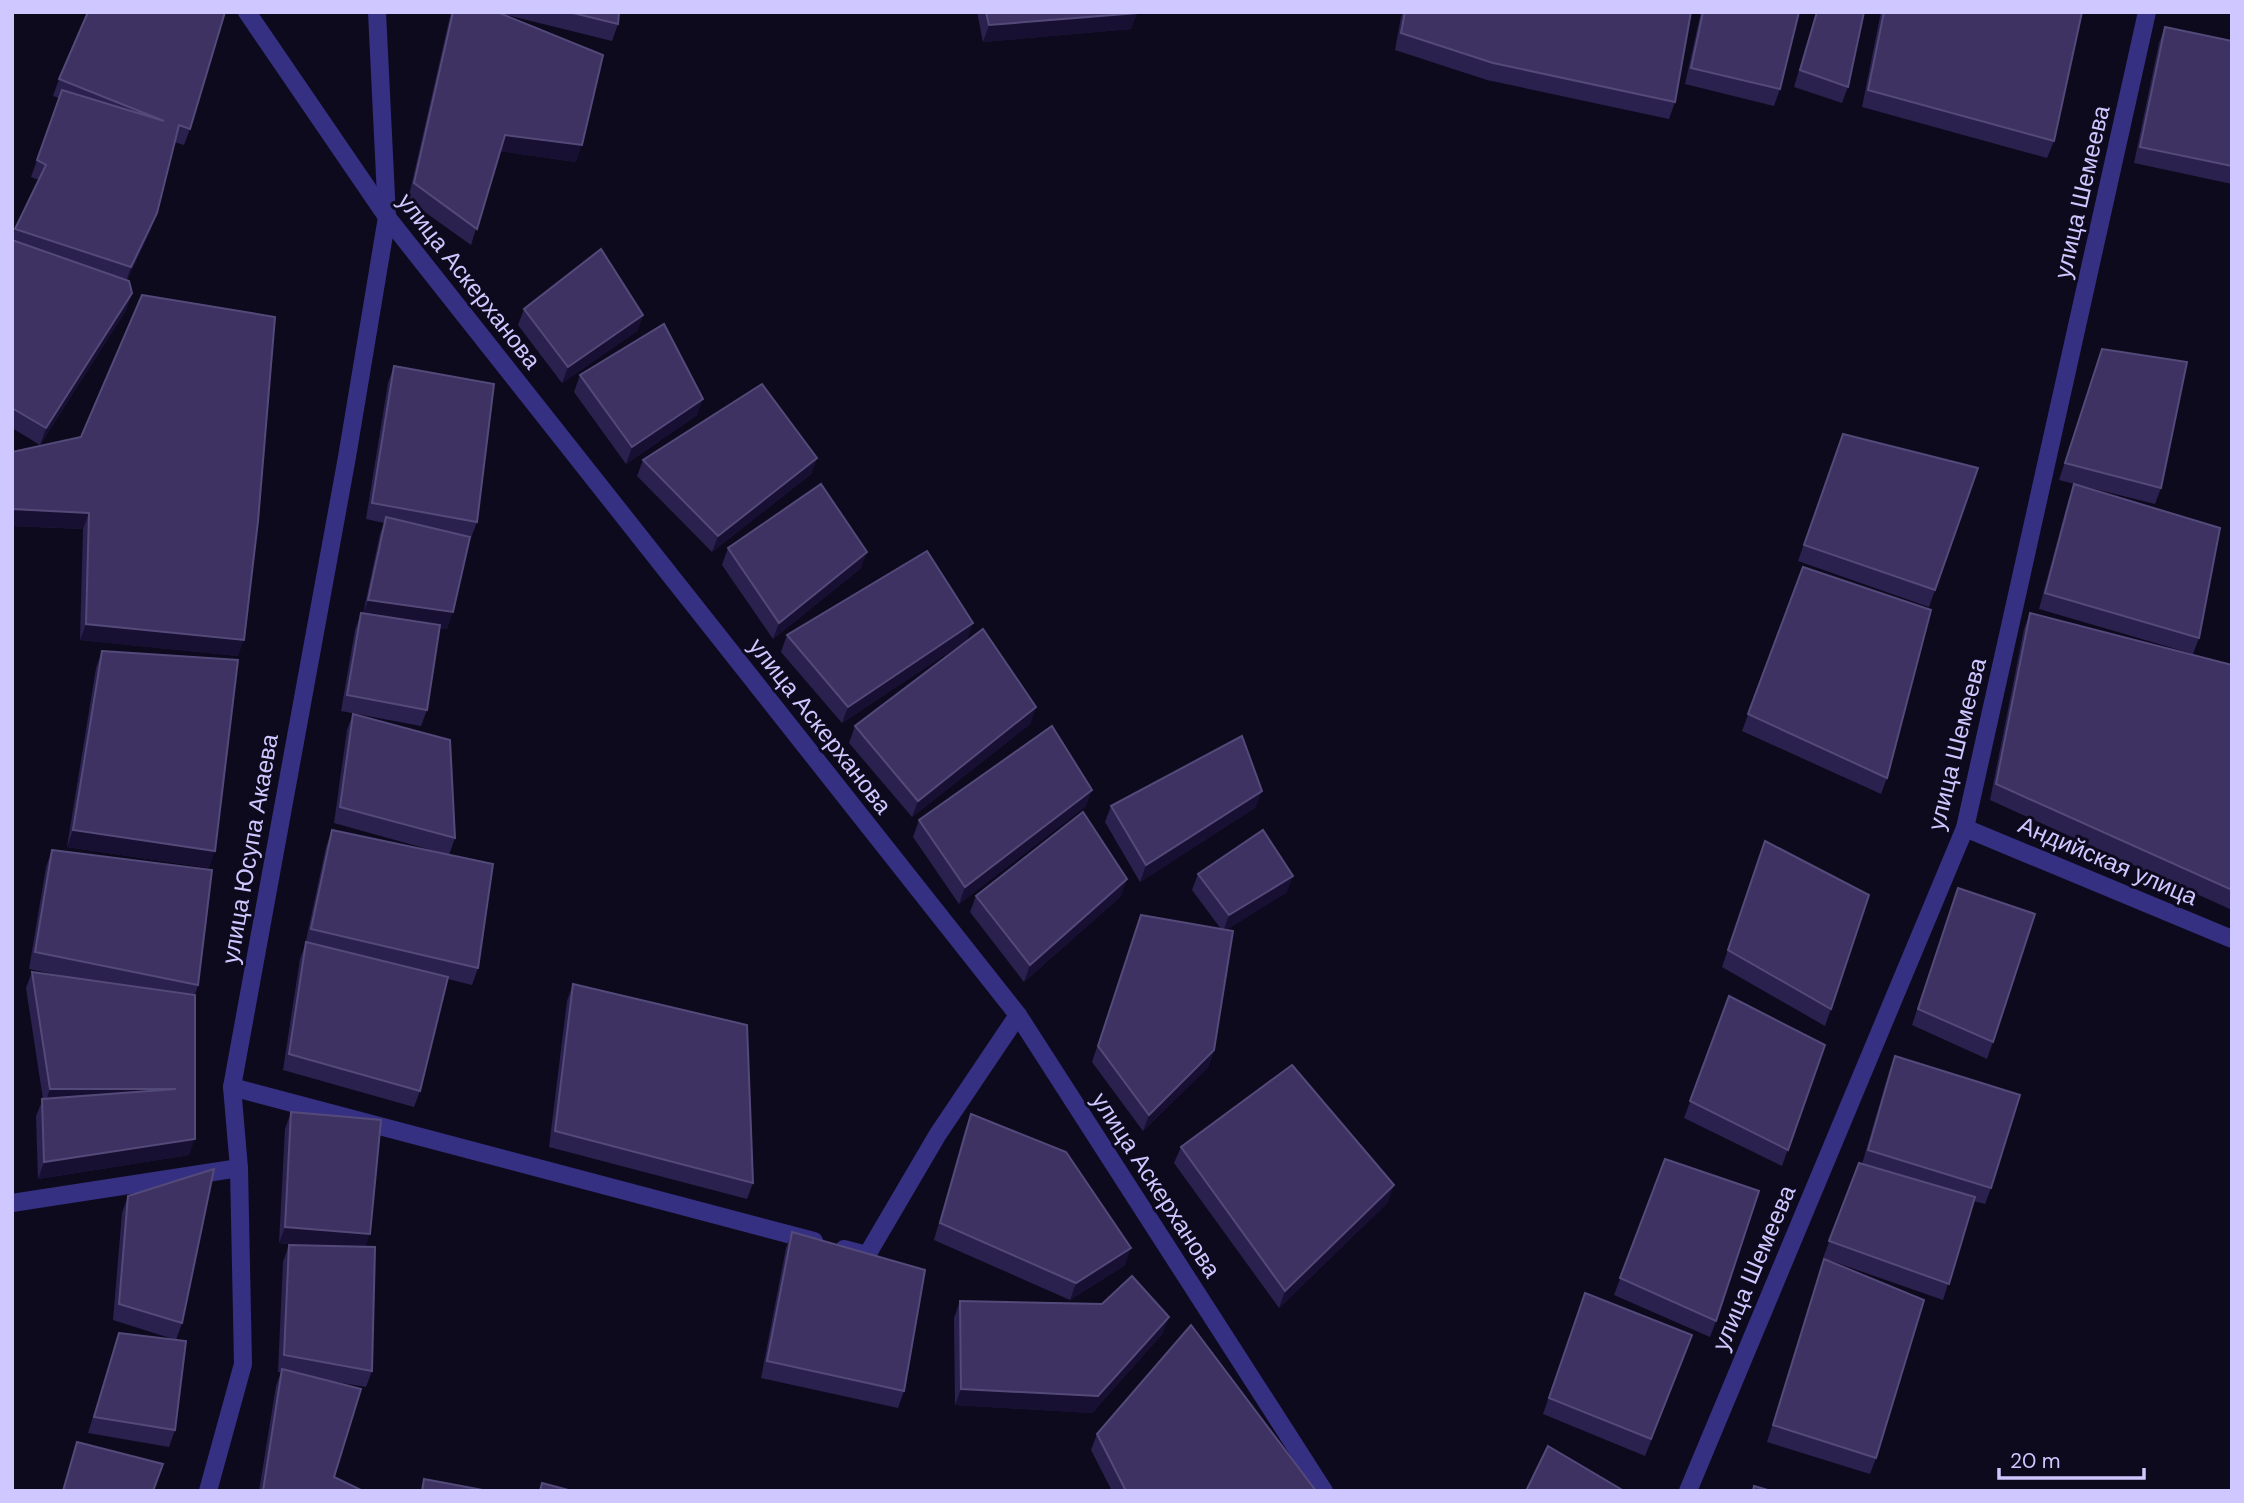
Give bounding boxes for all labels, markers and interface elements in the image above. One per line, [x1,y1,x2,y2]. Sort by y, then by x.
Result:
street label: улица Шемеева [2047,102,2117,281]
street label: улица Аскерханова [391,186,548,375]
street label: улица Аскерханова [742,631,899,820]
street label: улица Шемеева [1920,654,1993,833]
street label: улица Юсупа Акаева [214,731,285,966]
street label: Андийская улица [2014,809,2203,913]
street label: улица Аскерханова [1085,1086,1228,1284]
street label: улица Шемеева [1705,1180,1803,1355]
scale bar [1999,1436,2144,1480]
text: 20 m [2010,1447,2061,1475]

